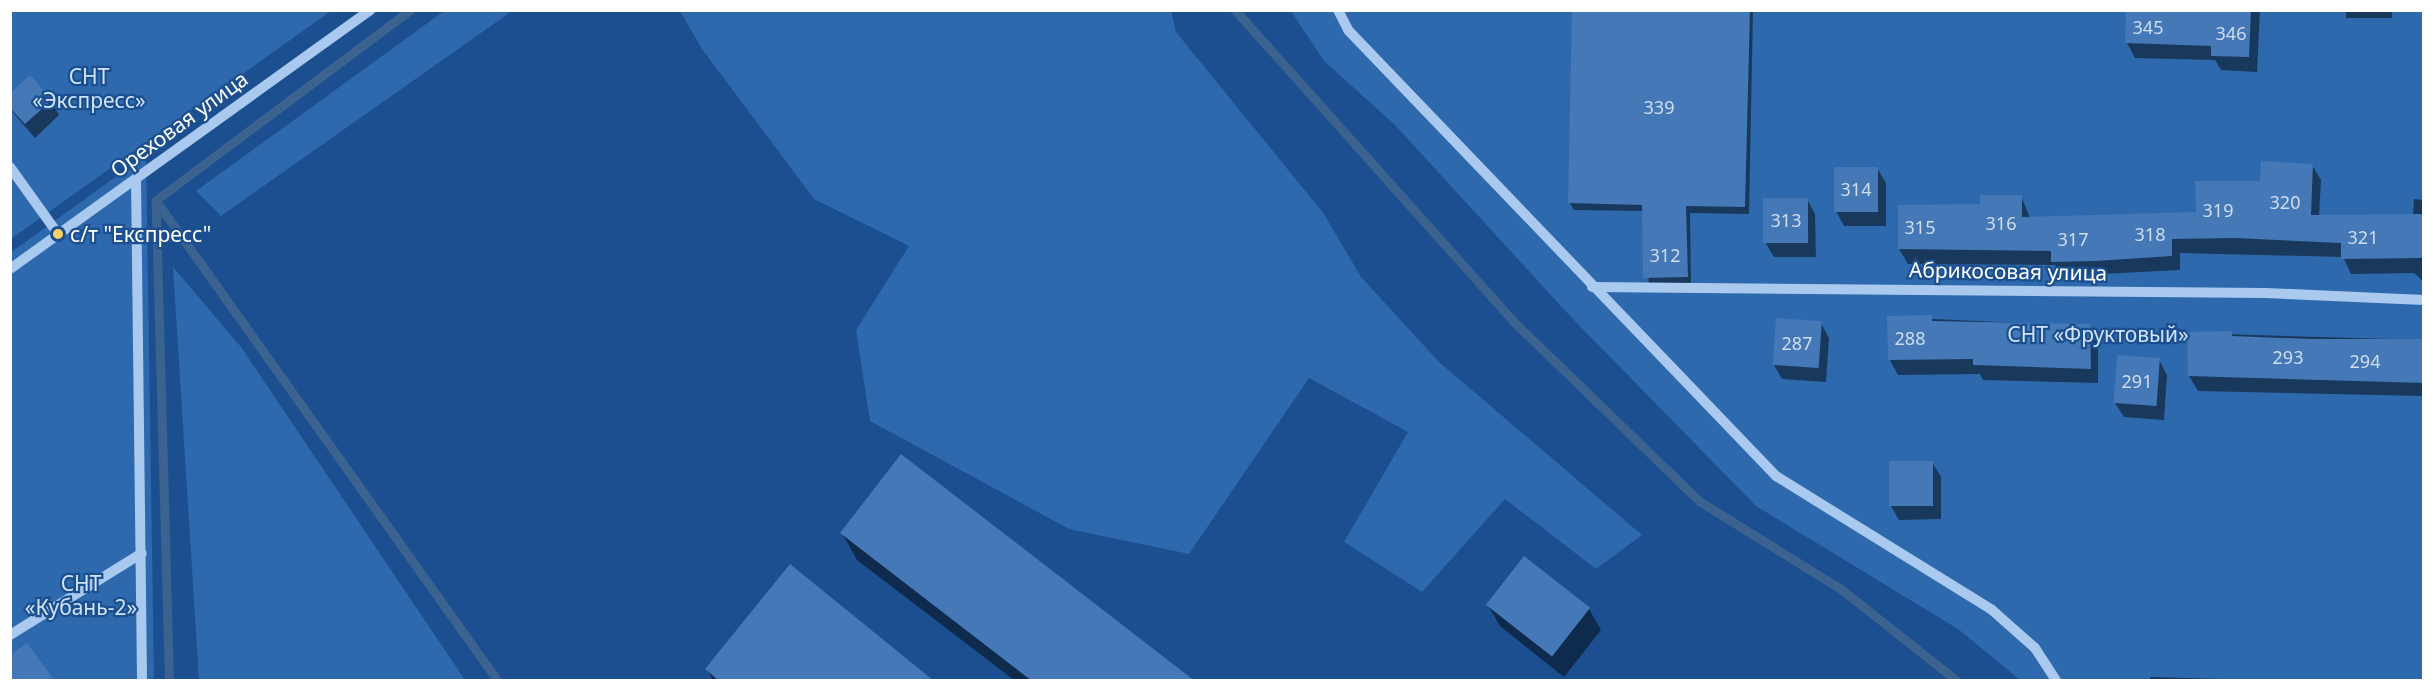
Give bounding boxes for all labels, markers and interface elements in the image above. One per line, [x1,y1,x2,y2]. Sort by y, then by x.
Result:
house number: 345 [2133,16,2163,38]
house number: 346 [2216,22,2246,44]
park label: СНТ «Экспресс» [32,63,146,113]
street label: Ореховая улица [106,66,252,182]
house number: 339 [1644,96,1674,118]
house number: 314 [1841,178,1871,200]
house number: 320 [2270,191,2300,213]
house number: 319 [2203,199,2233,221]
house number: 313 [1771,209,1801,231]
house number: 316 [1986,212,2016,234]
house number: 315 [1905,216,1935,238]
place label: с/т "Експресс" [70,221,211,247]
house number: 318 [2135,223,2165,245]
house number: 321 [2348,226,2378,248]
marker: с/т "Експресс" [51,227,65,241]
house number: 317 [2058,228,2088,250]
house number: 312 [1650,244,1680,266]
street label: Абрикосовая улица [1909,257,2107,285]
park label: СНТ «Фруктовый» [2007,321,2189,347]
house number: 288 [1895,327,1925,349]
house number: 287 [1782,332,1812,354]
house number: 293 [2273,346,2303,368]
house number: 294 [2350,350,2380,372]
house number: 291 [2122,370,2152,392]
park label: СНТ «Кубань-2» [25,570,137,620]

